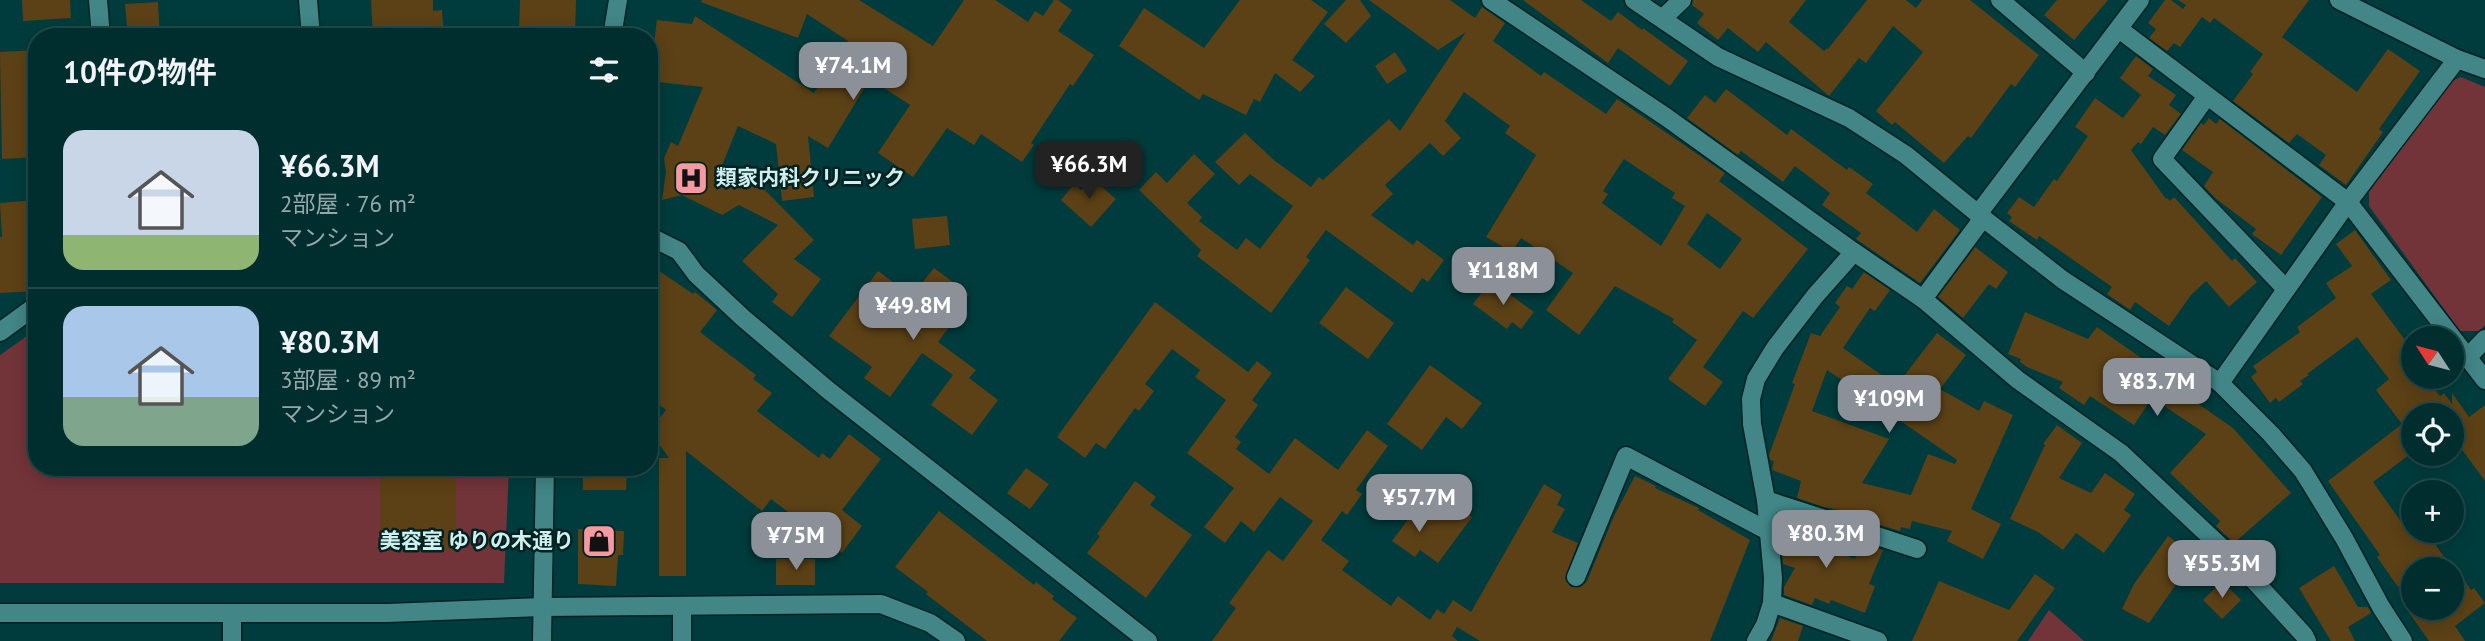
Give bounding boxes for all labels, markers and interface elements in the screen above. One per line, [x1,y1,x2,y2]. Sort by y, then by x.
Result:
pin: ¥74.1M [796,42,910,102]
text: ¥74.1M [815,50,891,79]
icon: filters [585,51,623,89]
text: 10件の物件 [63,52,217,91]
pin: ¥66.3M [1032,142,1146,201]
text: ¥66.3M [280,146,379,185]
text: ¥66.3M [1051,149,1127,178]
icon: home [119,158,203,242]
hospital icon: 類家内科クリニック [672,159,710,197]
place label: 類家内科クリニック [716,164,905,191]
text: 2部屋 · 76 m² [280,189,416,218]
text: マンション [280,223,395,252]
pin: ¥118M [1454,247,1552,307]
text: ¥118M [1468,255,1538,284]
pin: ¥49.8M [856,282,970,342]
text: ¥49.8M [875,290,951,319]
text: ¥80.3M [280,322,379,361]
north arrow [2401,326,2464,388]
map controls [2401,326,2464,620]
icon: home [119,334,203,418]
pin: ¥83.7M [2100,358,2214,418]
text: 3部屋 · 89 m² [280,365,416,394]
text: ¥83.7M [2119,366,2195,395]
pin: ¥109M [1840,376,1938,435]
text: ¥109M [1854,383,1924,412]
text: マンション [280,399,395,428]
button: locate [2401,403,2464,466]
pin: ¥57.7M [1362,475,1476,534]
button: + [2401,480,2464,543]
text: ¥57.7M [1382,482,1456,511]
pin: ¥80.3M [1769,510,1883,570]
pin: ¥75M [755,512,837,572]
text: ¥80.3M [1788,518,1864,547]
text: ¥75M [767,520,825,549]
shop icon: 美容室 ゆりの木通り [580,522,618,560]
place label: 美容室 ゆりの木通り [380,527,574,554]
pin: ¥55.3M [2165,540,2279,600]
text: ¥55.3M [2184,548,2260,577]
button: − [2401,557,2464,620]

